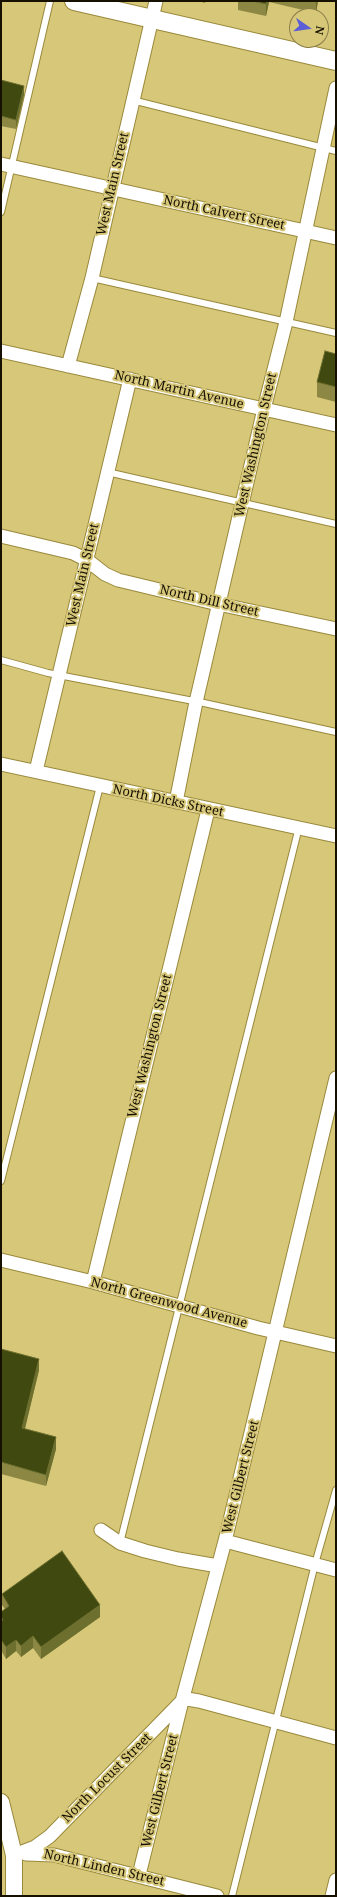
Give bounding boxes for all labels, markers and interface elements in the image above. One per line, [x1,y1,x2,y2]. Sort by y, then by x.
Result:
north arrow [289,8,329,48]
text: N [312,25,328,36]
street label: West Main Street [94,131,132,237]
street label: North Calvert Street [162,192,286,234]
street label: North Martin Avenue [113,368,245,412]
street label: West Washington Street [232,371,280,519]
street label: West Main Street [64,522,102,628]
street label: North Dill Street [158,582,260,620]
street label: North Dicks Street [111,782,225,820]
street label: West Washington Street [125,973,175,1119]
street label: North Greenwood Avenue [89,1275,249,1331]
street label: West Gilbert Street [219,1419,263,1535]
street label: North Locust Street [59,1730,155,1826]
street label: West Gilbert Street [138,1733,182,1849]
street label: North Linden Street [42,1847,166,1889]

